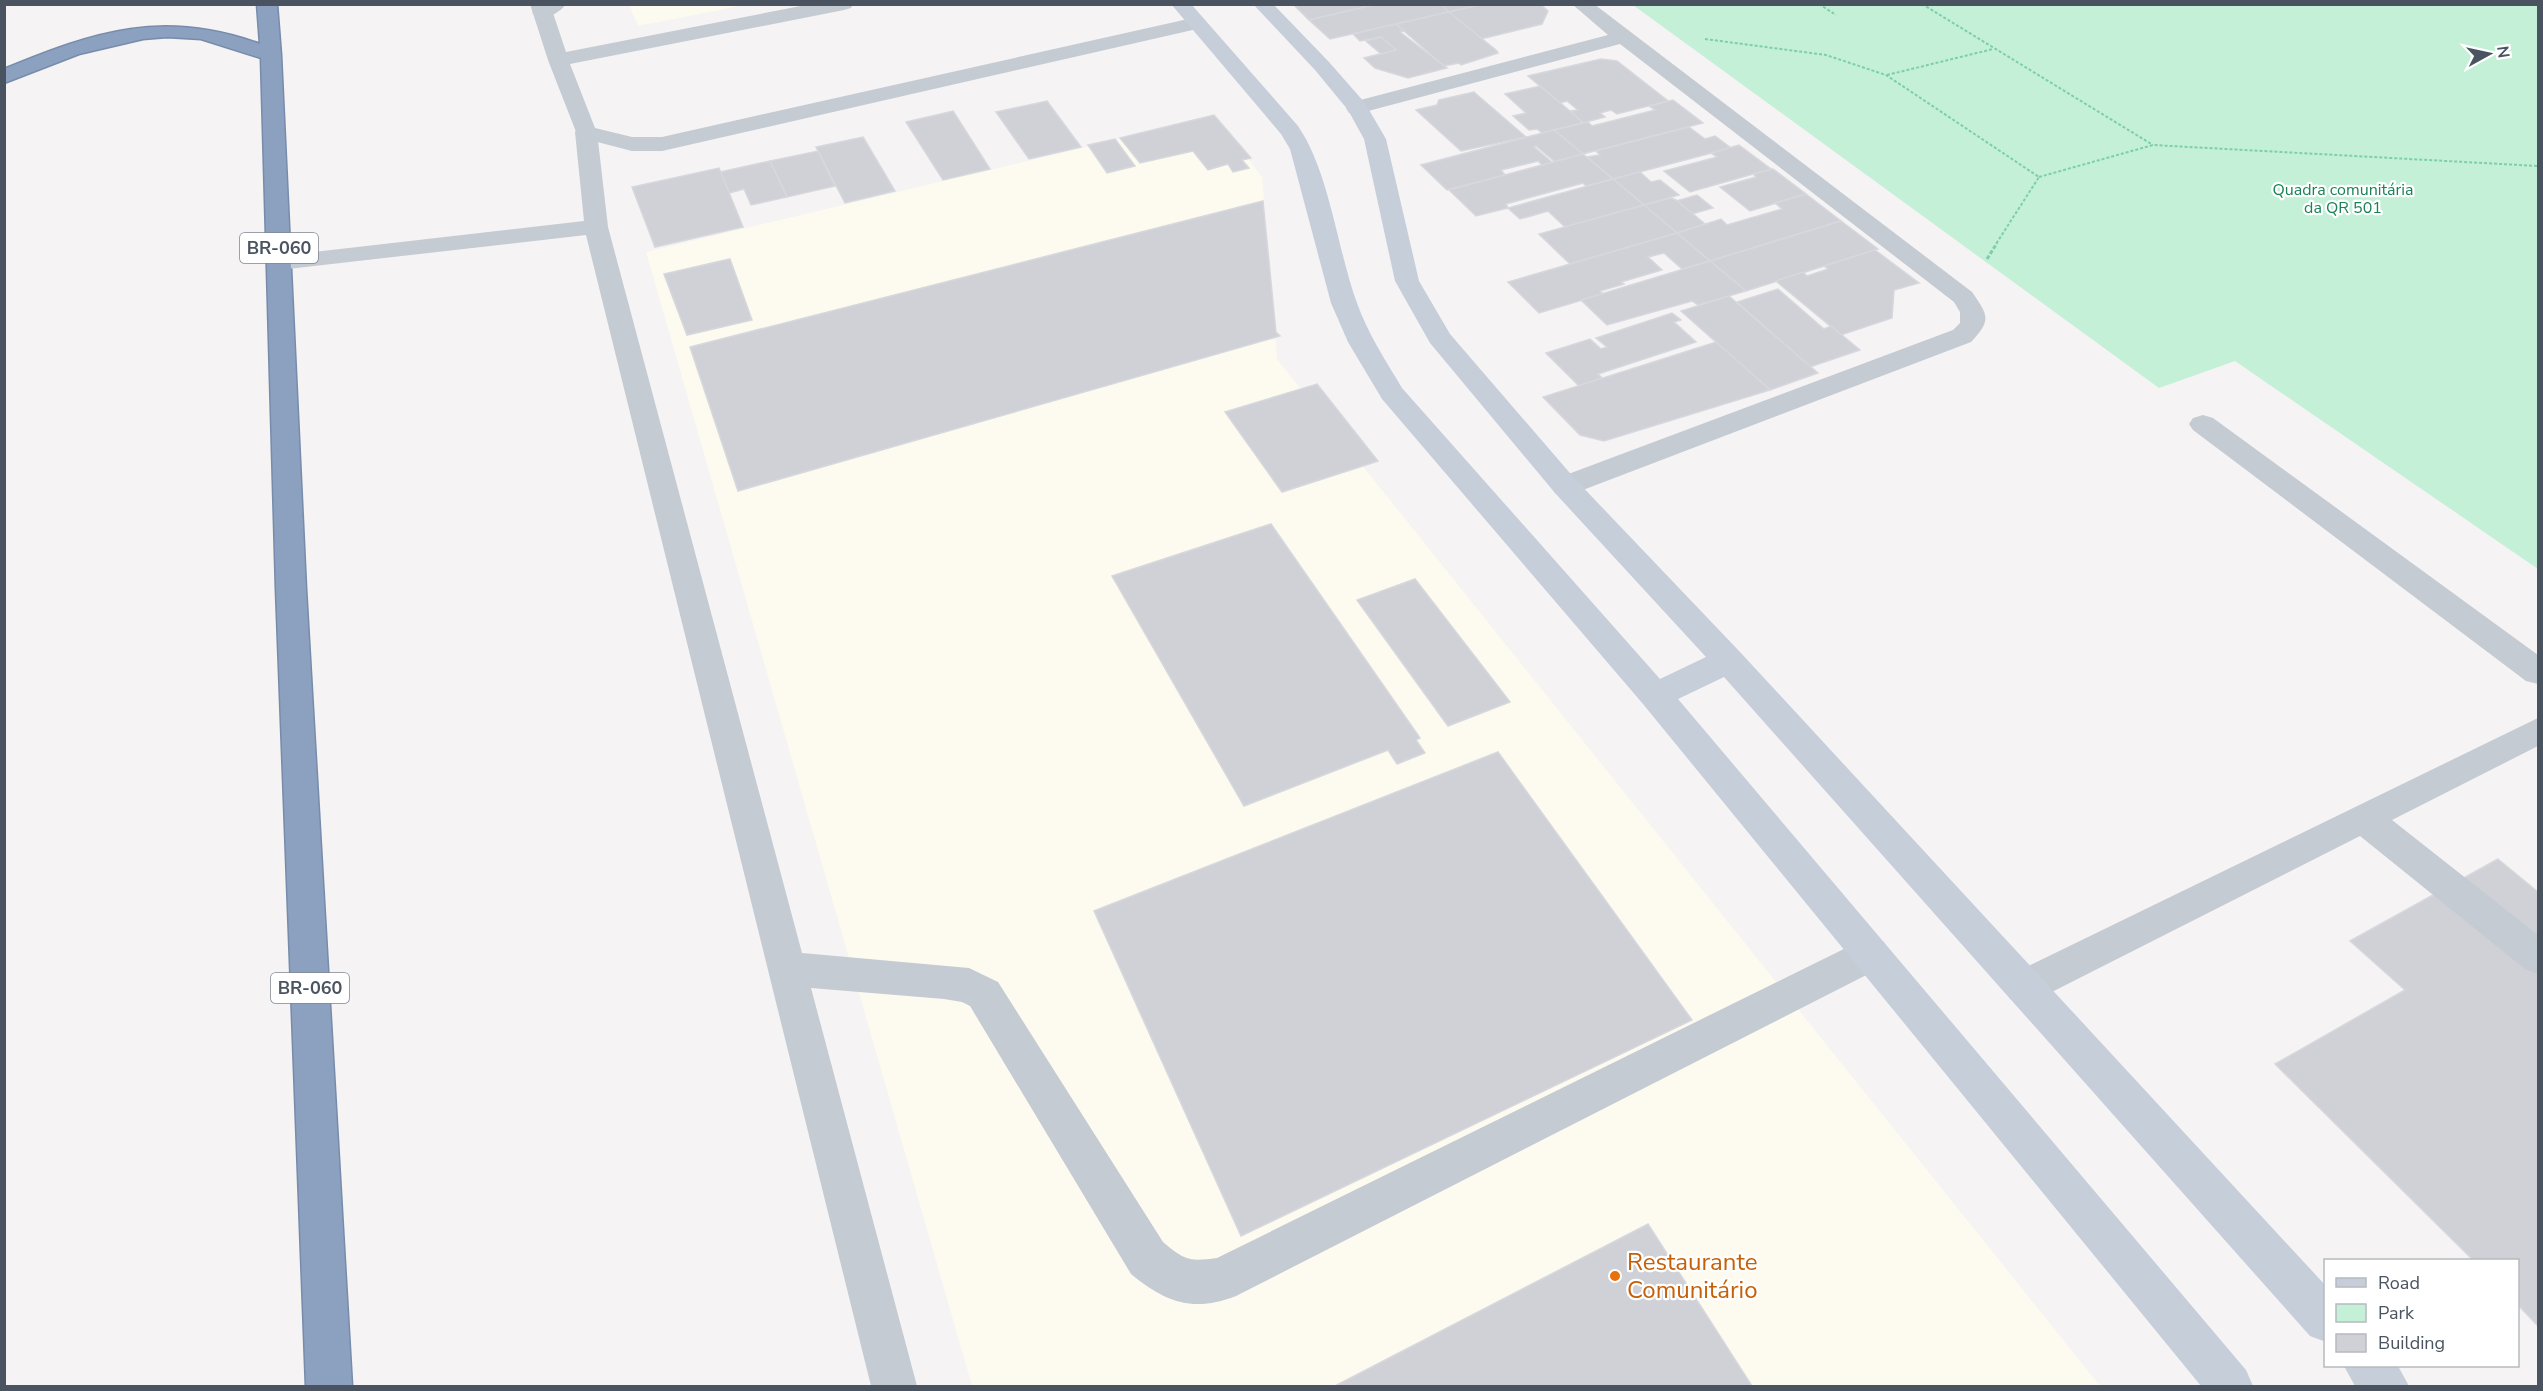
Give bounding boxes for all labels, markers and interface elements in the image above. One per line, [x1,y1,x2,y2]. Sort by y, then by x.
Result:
north arrow [2459,24,2519,84]
text: N [2491,45,2515,60]
park label: Quadra comunitária da QR 501 [2273,179,2413,219]
road number: BR-060 [240,233,318,263]
road number: BR-060 [271,973,349,1003]
place label: Restaurante Comunitário [1627,1246,1758,1306]
legend [2324,1259,2519,1367]
marker: Restaurante Comunitário [1608,1269,1622,1283]
text: Road [2378,1271,2420,1295]
text: Park [2378,1301,2415,1325]
text: Building [2378,1331,2445,1355]

